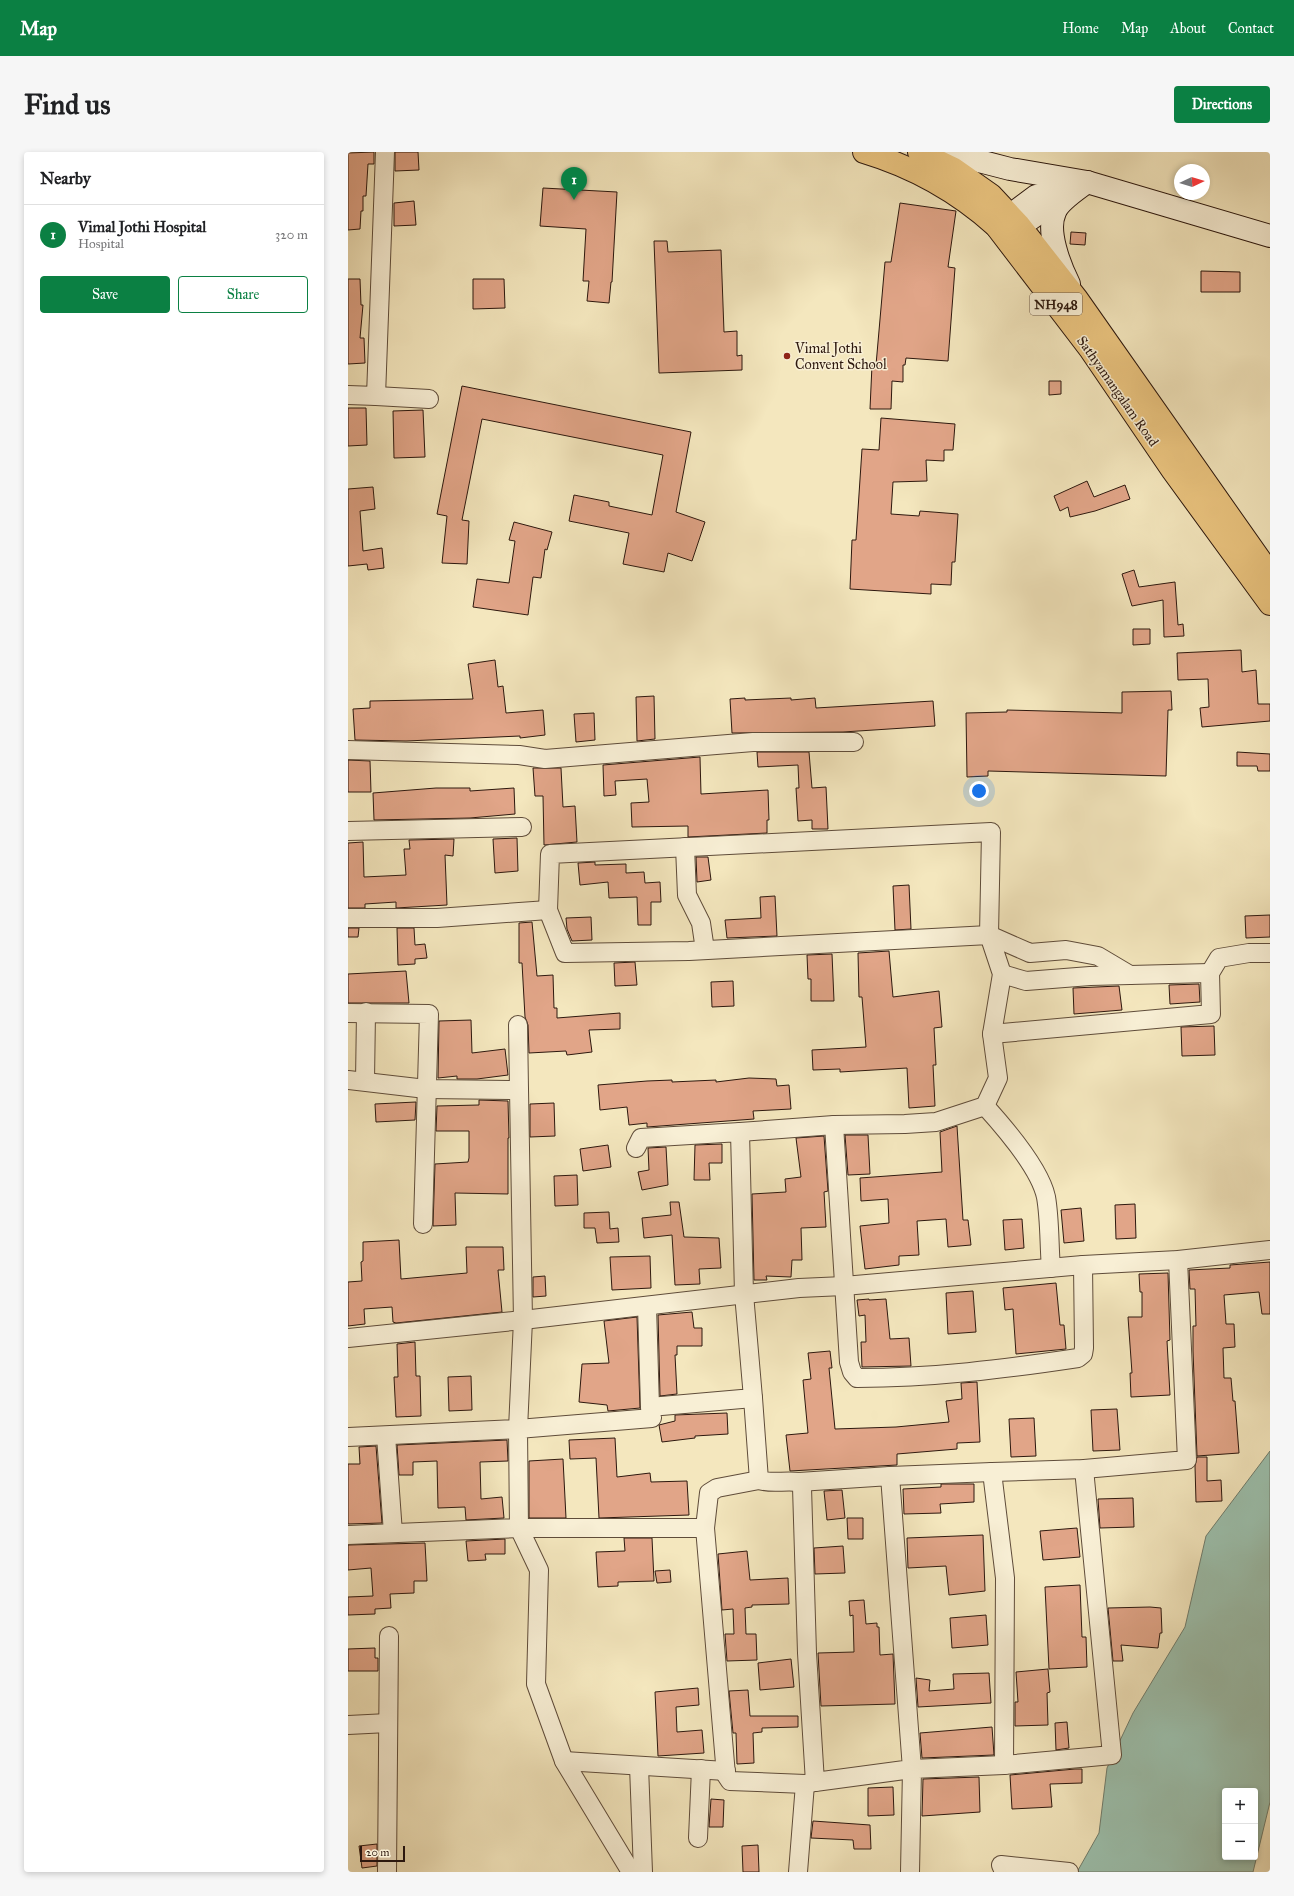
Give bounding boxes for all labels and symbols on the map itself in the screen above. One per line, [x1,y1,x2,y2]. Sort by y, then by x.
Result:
north arrow [1174,164,1210,200]
pin: 1 [561,167,587,200]
road number: NH948 [1030,293,1082,315]
street label: Sathyamangalam Road [1073,333,1162,450]
place label: Vimal Jothi Convent School [794,340,887,373]
marker: Vimal Jothi Convent School [782,351,792,361]
your location [969,781,989,801]
scale bar [360,1844,405,1863]

